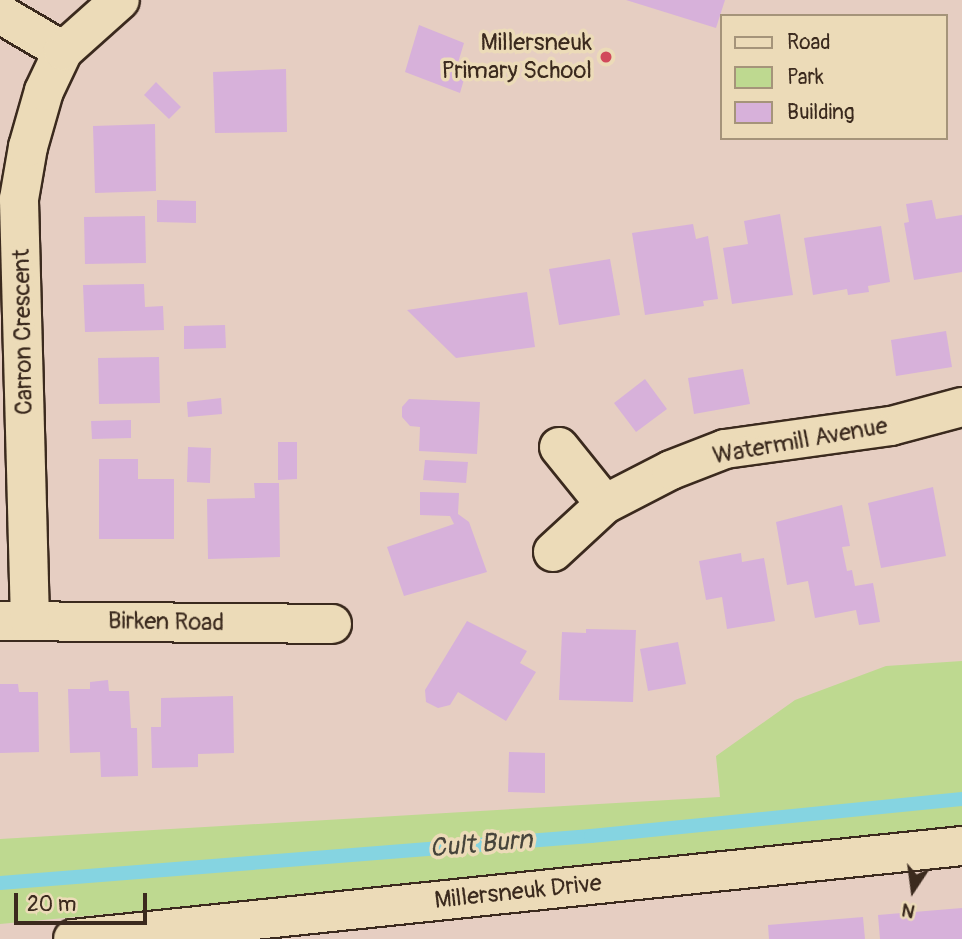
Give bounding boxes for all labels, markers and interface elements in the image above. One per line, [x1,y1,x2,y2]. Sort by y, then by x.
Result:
legend [720,14,948,140]
place label: Millersneuk Primary School [442,29,592,85]
text: Road [787,29,831,56]
marker: Millersneuk Primary School [598,49,614,65]
text: Park [787,64,824,91]
text: Building [787,99,854,126]
street label: Carron Crescent [7,249,39,415]
street label: Watermill Avenue [710,411,890,471]
street label: Birken Road [108,607,224,637]
water label: Cult Burn [428,825,534,865]
north arrow [878,855,948,925]
street label: Millersneuk Drive [433,869,603,915]
scale bar [18,880,150,924]
text: 20 m [27,891,76,918]
text: N [899,897,917,924]

